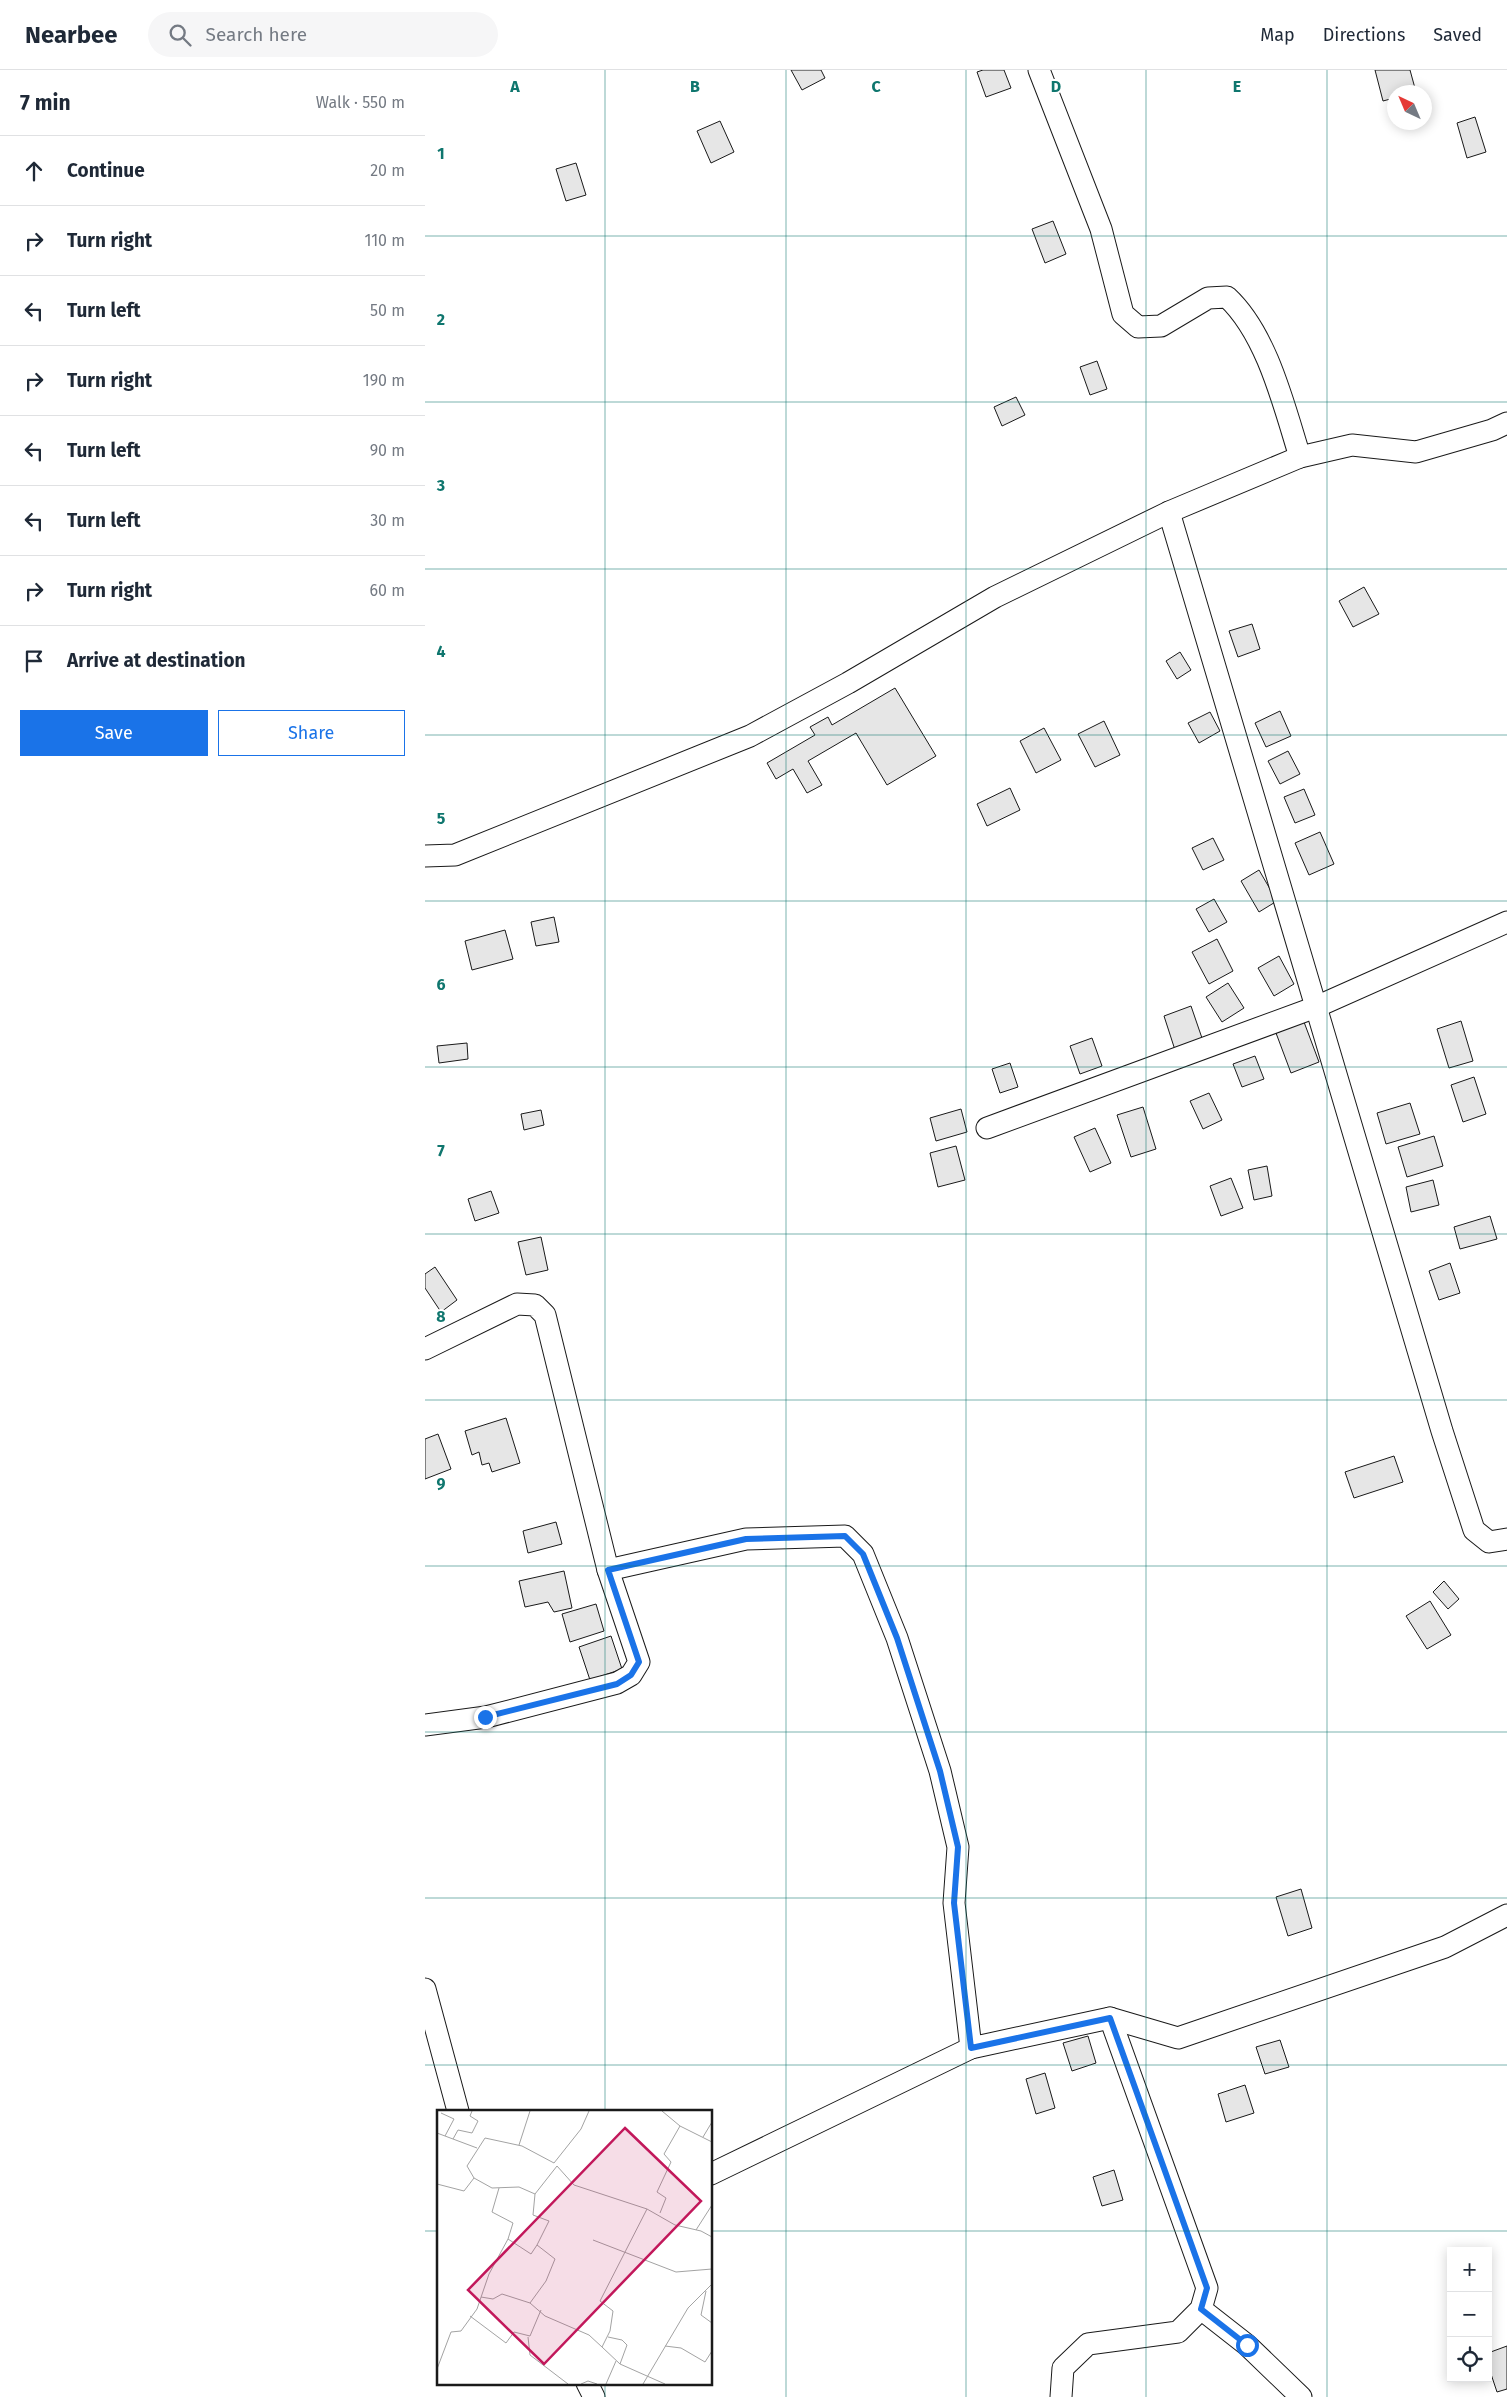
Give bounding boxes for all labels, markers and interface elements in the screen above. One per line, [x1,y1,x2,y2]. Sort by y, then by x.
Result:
search box [148,12,498,57]
text: Nearbee [25,21,118,49]
icon: search [166,21,194,49]
text: Search here [206,23,307,46]
text: Map [1260,24,1295,46]
text: Directions [1323,24,1405,46]
text: Saved [1433,24,1482,46]
text: A [509,77,520,96]
text: B [690,77,700,96]
text: C [871,77,881,96]
text: D [1051,77,1061,96]
text: E [1233,77,1241,96]
north arrow [1387,85,1432,130]
text: 7 min [20,90,71,116]
text: Walk · 550 m [316,93,405,112]
text: 1 [437,144,445,163]
icon: ahead [20,157,48,185]
text: Continue [67,159,145,182]
text: 20 m [370,161,405,180]
icon: right [20,227,48,255]
text: Turn right [67,229,152,252]
text: 110 m [364,231,405,250]
icon: left [20,297,48,325]
text: Turn left [67,299,141,322]
text: 50 m [370,301,405,320]
text: 2 [437,310,445,329]
icon: right [20,367,48,395]
text: Turn right [67,369,152,392]
text: 190 m [363,371,405,390]
icon: left [20,437,48,465]
text: Turn left [67,439,141,462]
text: 90 m [370,441,405,460]
text: 3 [436,476,445,495]
icon: left [20,507,48,535]
text: Turn left [67,509,141,532]
text: 30 m [370,511,405,530]
icon: right [20,577,48,605]
text: Turn right [67,579,152,602]
text: 60 m [370,581,405,600]
text: 4 [436,642,446,661]
icon: arrive [20,647,48,675]
text: Arrive at destination [67,649,246,672]
button: Save [20,710,208,756]
button: Share [218,710,405,756]
text: 5 [437,809,446,828]
text: 6 [436,975,446,994]
text: 7 [437,1141,445,1160]
text: 8 [436,1307,446,1326]
text: 9 [437,1474,446,1493]
route end [474,1706,497,1729]
inset map [437,2110,713,2384]
map controls [1447,2247,1492,2382]
button: + [1447,2247,1492,2292]
button: − [1447,2292,1492,2337]
route start [1236,2334,1259,2357]
button: locate [1447,2337,1492,2382]

